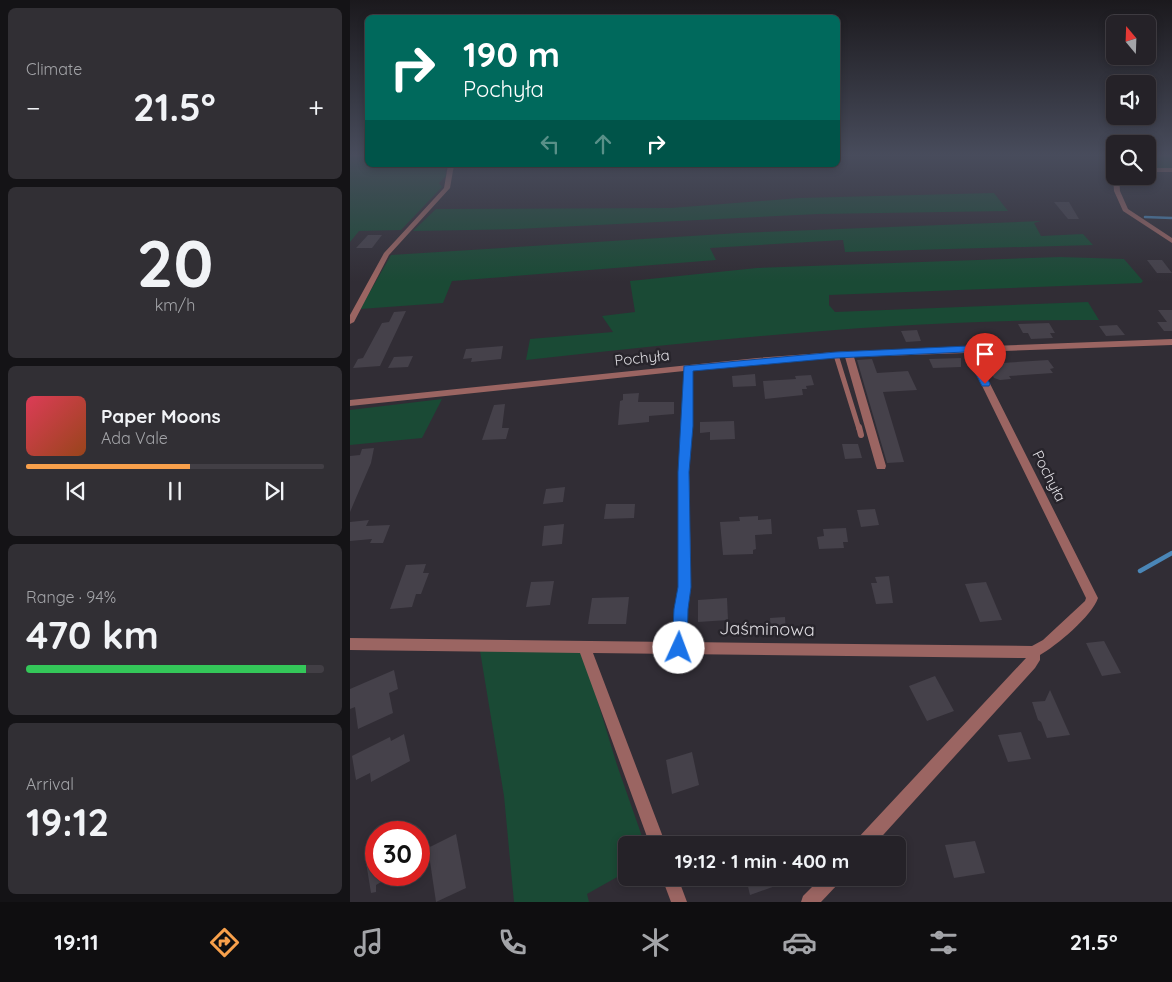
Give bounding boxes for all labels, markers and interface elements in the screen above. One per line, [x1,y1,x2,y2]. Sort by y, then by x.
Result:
north arrow [1106,15,1156,65]
map controls [1106,15,1156,185]
text: 190 m [463,32,560,76]
icon: right [380,35,445,100]
text: Climate [26,59,82,79]
text: Pochyła [463,75,544,103]
button: sound [1106,75,1156,125]
text: 21.5° [133,83,216,131]
text: − [26,90,41,125]
text: + [308,90,324,125]
icon: left [536,130,564,158]
icon: ahead [589,130,617,158]
icon: right [642,130,670,158]
button: search [1106,135,1156,185]
text: 20 [137,222,213,303]
text: km/h [155,295,195,315]
pin [964,333,1006,384]
icon: arrive [971,340,999,368]
street label: Pochyła [614,345,670,370]
text: Paper Moons [101,404,221,428]
text: Ada Vale [101,428,168,448]
street label: Pochyła [1028,447,1070,505]
icon: previous [62,477,90,505]
icon: pause [161,477,189,505]
icon: next [260,477,288,505]
text: Range · 94% [26,587,116,607]
text: 470 km [26,611,159,659]
street label: Jaśminowa [719,616,815,641]
position arrow [652,621,704,673]
text: Arrival [26,774,74,794]
text: 19:12 [26,798,109,846]
speed limit sign: 30 [365,821,430,886]
text: 19:12 · 1 min · 400 m [675,849,849,873]
icon: directions [207,925,242,960]
icon: music [351,925,386,960]
icon: phone [495,925,530,960]
icon: climate [638,925,673,960]
icon: car [782,925,817,960]
icon: filters [926,925,961,960]
text: 19:11 [54,928,99,956]
text: 21.5° [1070,928,1118,956]

